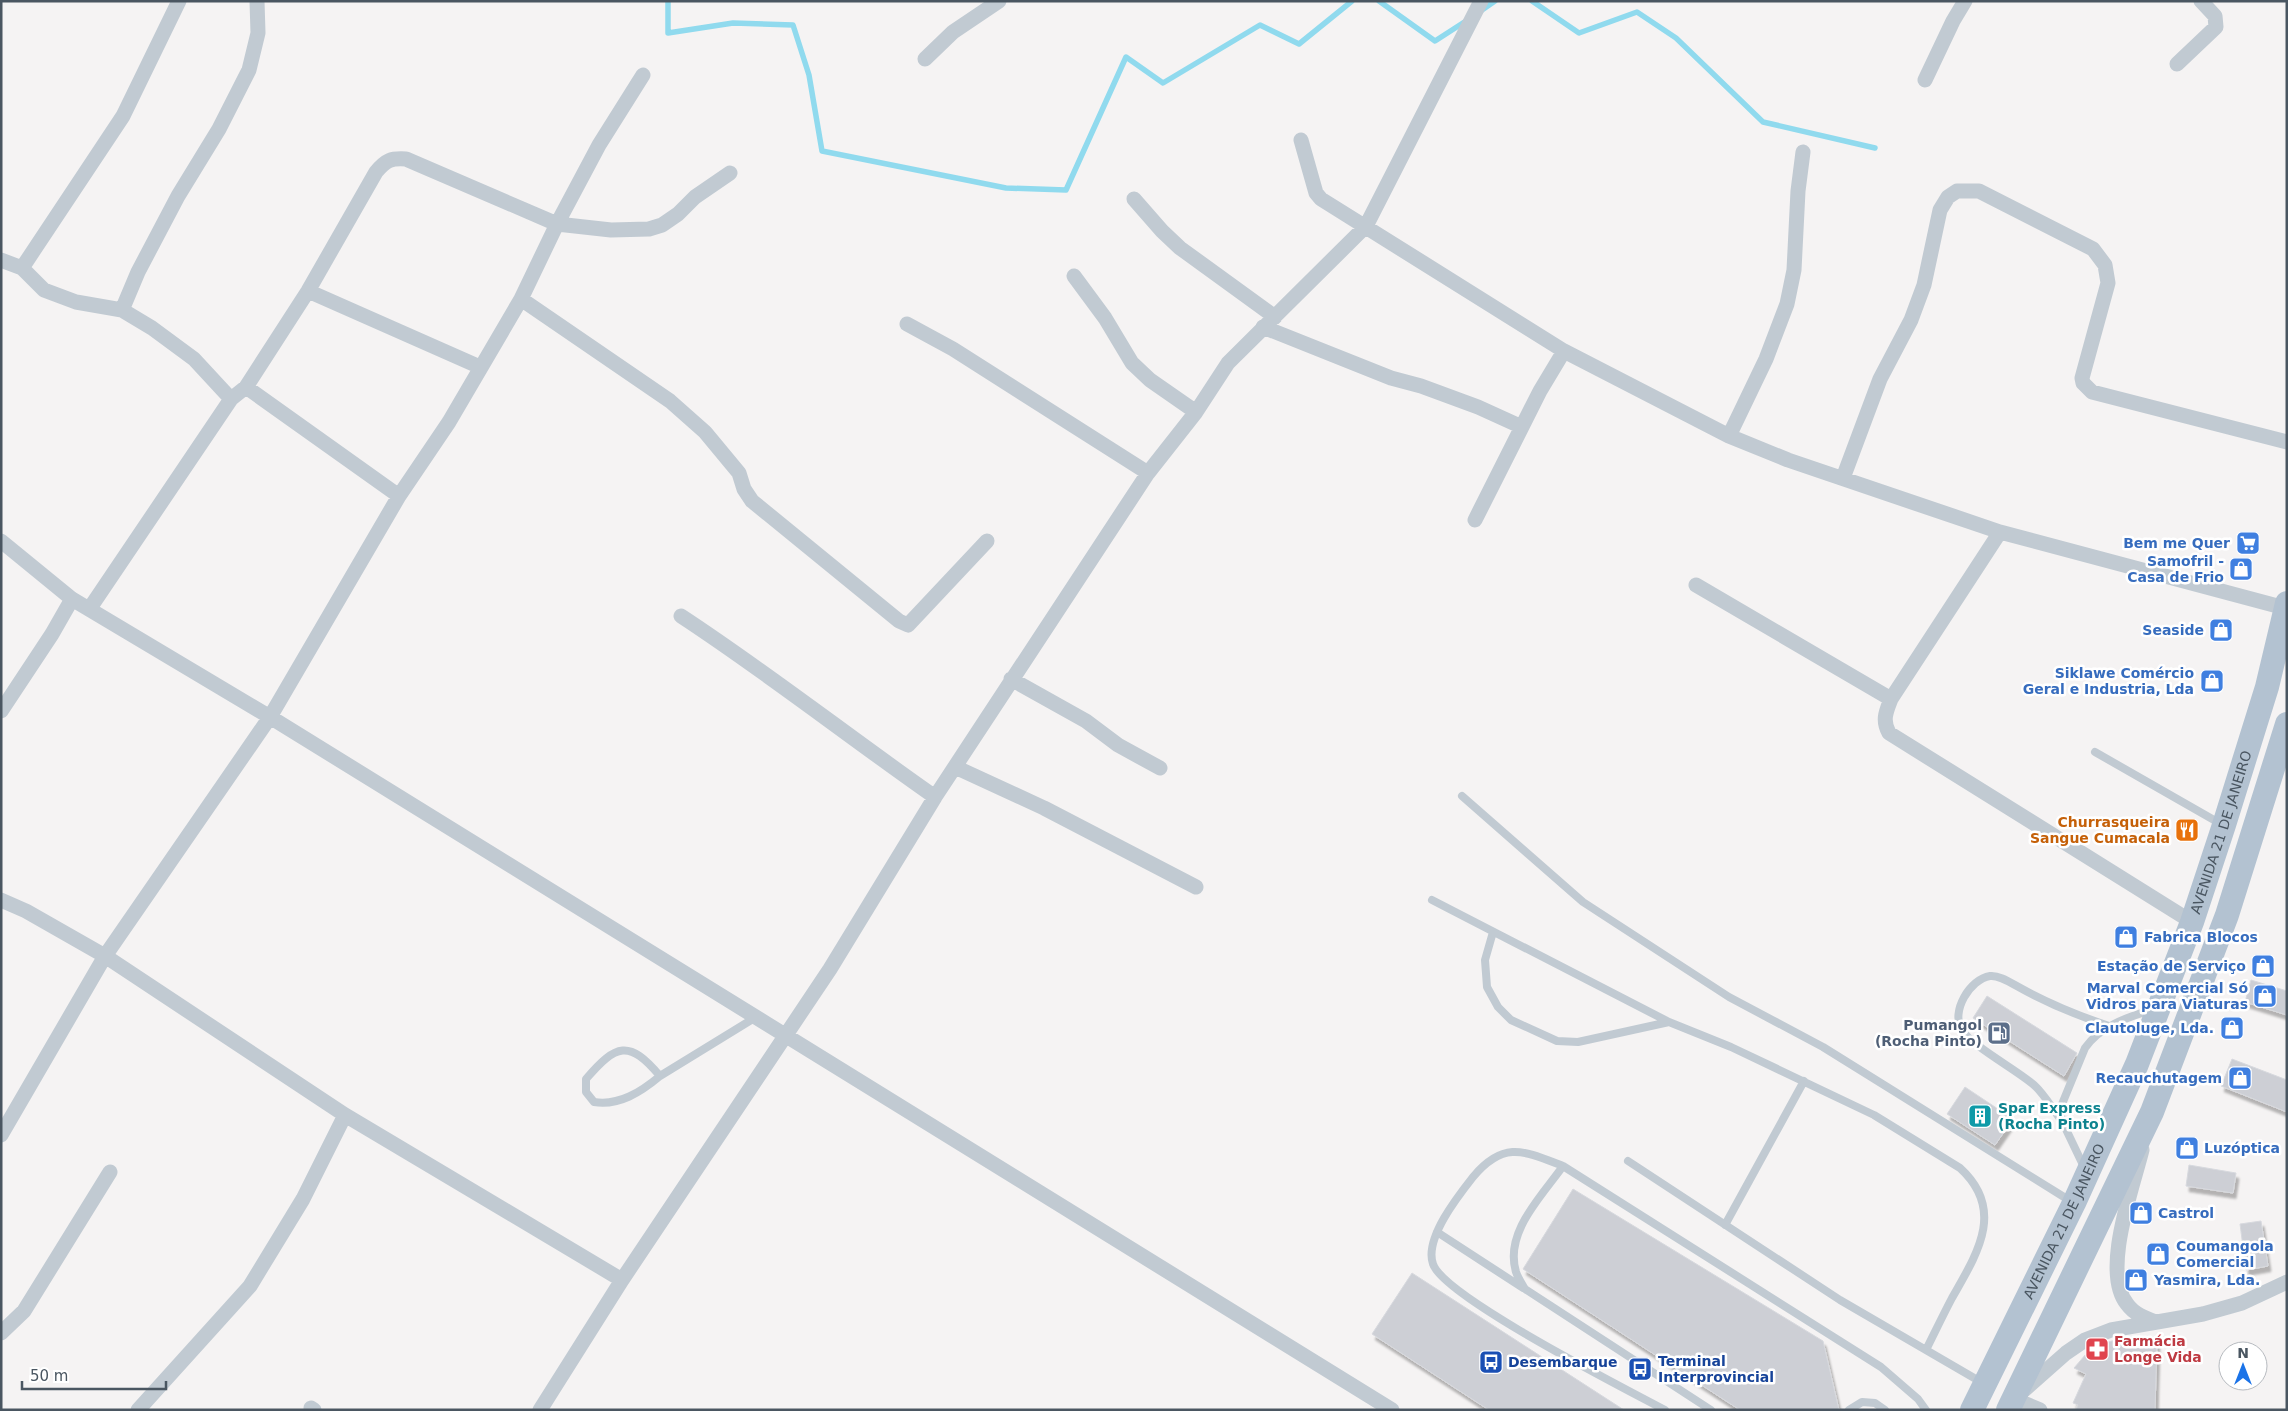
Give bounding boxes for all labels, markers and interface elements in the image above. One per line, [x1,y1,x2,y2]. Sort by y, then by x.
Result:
supermarket icon: Bem me Quer [2235,530,2261,556]
place label: Bem me Quer [2123,535,2230,551]
place label: Samofril - Casa de Frio [2127,553,2224,585]
shop icon: Samofril - Casa de Frio [2228,556,2254,582]
shop icon: Seaside [2208,617,2234,643]
place label: Seaside [2142,622,2204,638]
place label: Siklawe Comércio Geral e Industria, Lda [2023,665,2194,697]
shop icon: Siklawe Comércio Geral e Industria, Lda [2199,668,2225,694]
street label: AVENIDA 21 DE JANEIRO [2187,749,2255,916]
place label: Churrasqueira Sangue Cumacala [2030,814,2170,846]
restaurant icon: Churrasqueira Sangue Cumacala [2174,817,2200,843]
shop icon: Fabrica Blocos [2113,924,2139,950]
place label: Fabrica Blocos [2144,929,2258,945]
shop icon: Estação de Serviço [2250,953,2276,979]
place label: Estação de Serviço [2097,958,2246,974]
place label: Marval Comercial Só Vidros para Viaturas [2086,980,2248,1012]
shop icon: Marval Comercial Só Vidros para Viaturas [2252,983,2278,1009]
shop icon: Clautoluge, Lda. [2219,1015,2245,1041]
place label: Pumangol (Rocha Pinto) [1875,1017,1982,1049]
fuel station icon: Pumangol (Rocha Pinto) [1986,1020,2012,1046]
place label: Clautoluge, Lda. [2085,1020,2214,1036]
shop icon: Recauchutagem [2227,1065,2253,1091]
place label: Recauchutagem [2096,1070,2222,1086]
place label: Spar Express (Rocha Pinto) [1998,1100,2105,1132]
building icon: Spar Express (Rocha Pinto) [1967,1103,1993,1129]
shop icon: Luzóptica [2174,1135,2200,1161]
place label: Luzóptica [2204,1140,2280,1156]
street label: AVENIDA 21 DE JANEIRO [2020,1141,2108,1302]
shop icon: Castrol [2128,1200,2154,1226]
place label: Castrol [2158,1205,2214,1221]
place label: Coumangola Comercial [2176,1238,2274,1270]
shop icon: Coumangola Comercial [2145,1241,2171,1267]
shop icon: Yasmira, Lda. [2123,1267,2149,1293]
place label: Yasmira, Lda. [2153,1272,2260,1288]
place label: Farmácia Longe Vida [2114,1333,2202,1365]
pharmacy icon: Farmácia Longe Vida [2084,1336,2110,1362]
north arrow [2218,1341,2268,1391]
text: N [2237,1345,2249,1361]
bus stop icon: Desembarque [1478,1349,1504,1375]
place label: Terminal Interprovincial [1658,1353,1774,1385]
place label: Desembarque [1508,1354,1617,1370]
bus stop icon: Terminal Interprovincial [1627,1356,1653,1382]
scale bar [22,1358,166,1390]
text: 50 m [30,1367,68,1385]

